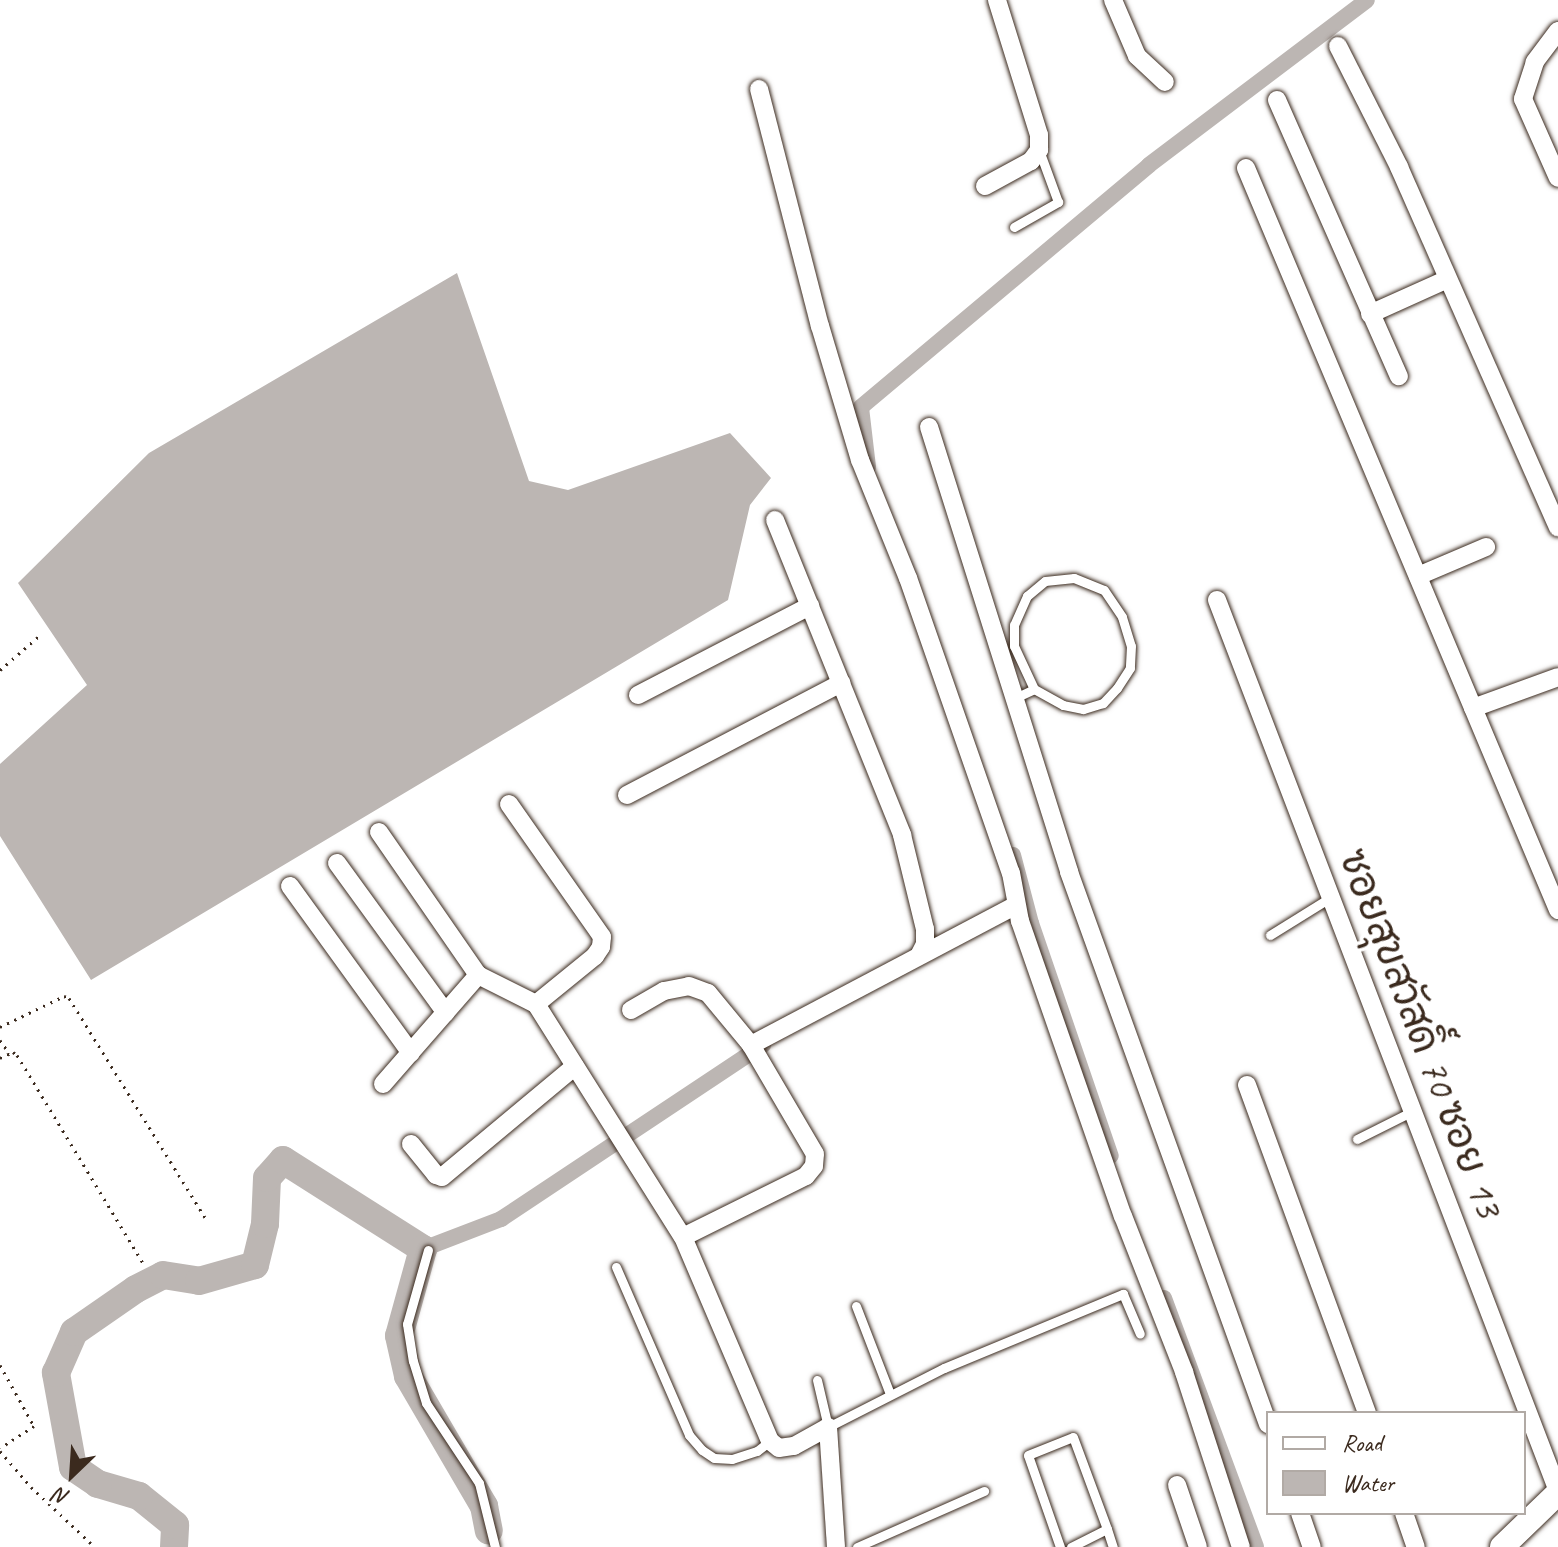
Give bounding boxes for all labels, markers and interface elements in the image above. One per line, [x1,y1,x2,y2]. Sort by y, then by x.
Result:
street label: ซอยสุขสวัสดิ์ 70 ซอย 13 [1329,842,1513,1224]
legend [1266,1411,1526,1515]
text: Road [1342,1428,1382,1458]
north arrow [32,1435,112,1515]
text: Water [1342,1468,1394,1498]
text: N [50,1481,74,1512]

